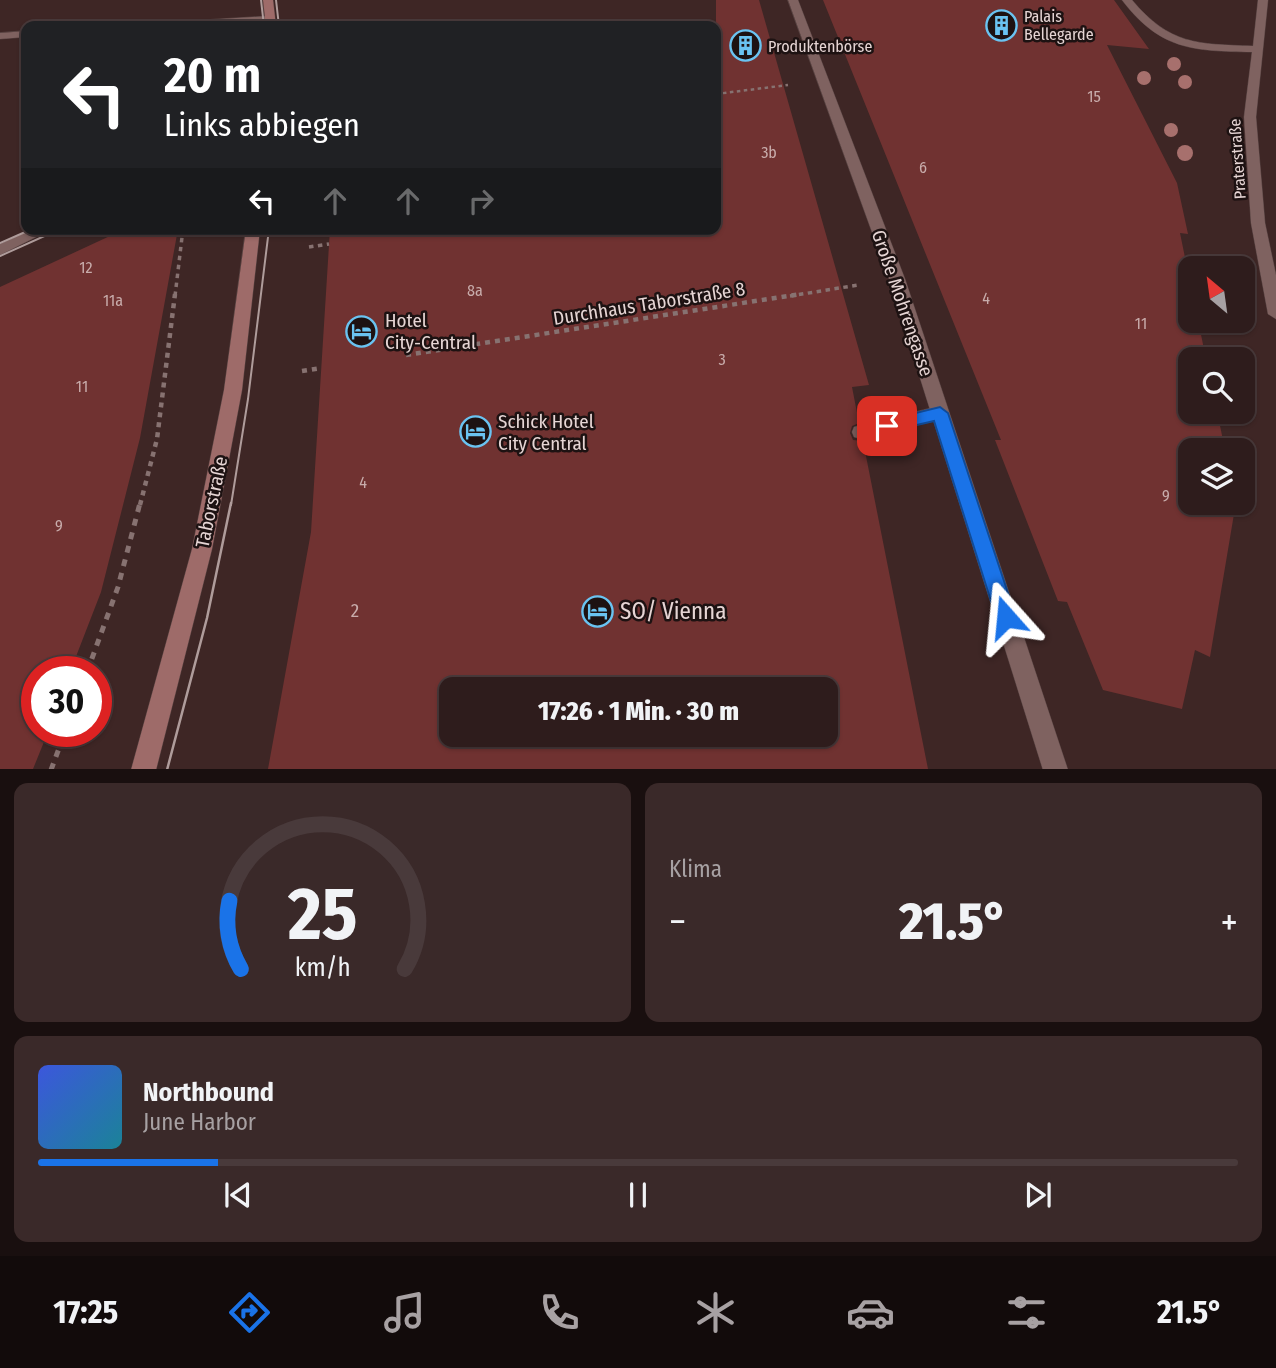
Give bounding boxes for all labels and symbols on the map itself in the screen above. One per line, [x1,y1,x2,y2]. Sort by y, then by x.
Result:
place label: Palais Bellegarde [1024,7,1094,44]
building icon: Palais Bellegarde [984,8,1018,42]
building icon: Produktenbörse [728,29,762,63]
place label: Produktenbörse [768,37,872,56]
house number: 15 [1087,87,1101,106]
street label: Praterstraße [1225,118,1250,200]
house number: 3b [761,143,777,162]
house number: 6 [919,158,927,177]
street label: Große Mohrengasse [867,227,938,379]
north arrow [1178,256,1255,332]
house number: 12 [79,258,93,277]
street label: Durchhaus Taborstraße 8 [552,277,747,330]
house number: 8a [467,281,483,300]
house number: 4 [982,289,990,308]
house number: 11a [103,291,123,310]
place label: Hotel City-Central [385,309,476,354]
hotel icon: Hotel City-Central [345,314,379,348]
house number: 11 [1135,314,1147,333]
house number: 3 [718,350,726,369]
house number: 11 [76,377,88,396]
pin [857,396,917,456]
place label: Schick Hotel City Central [498,410,594,455]
hotel icon: Schick Hotel City Central [458,415,492,449]
street label: Taborstraße [191,454,232,550]
house number: 4 [359,473,367,492]
house number: 9 [1162,486,1170,505]
house number: 9 [55,516,63,535]
position arrow [969,580,1043,654]
hotel icon: SO/ Vienna [580,594,614,628]
place label: SO/ Vienna [620,597,726,625]
house number: 2 [351,599,359,622]
speed limit sign: 30 [21,656,112,747]

